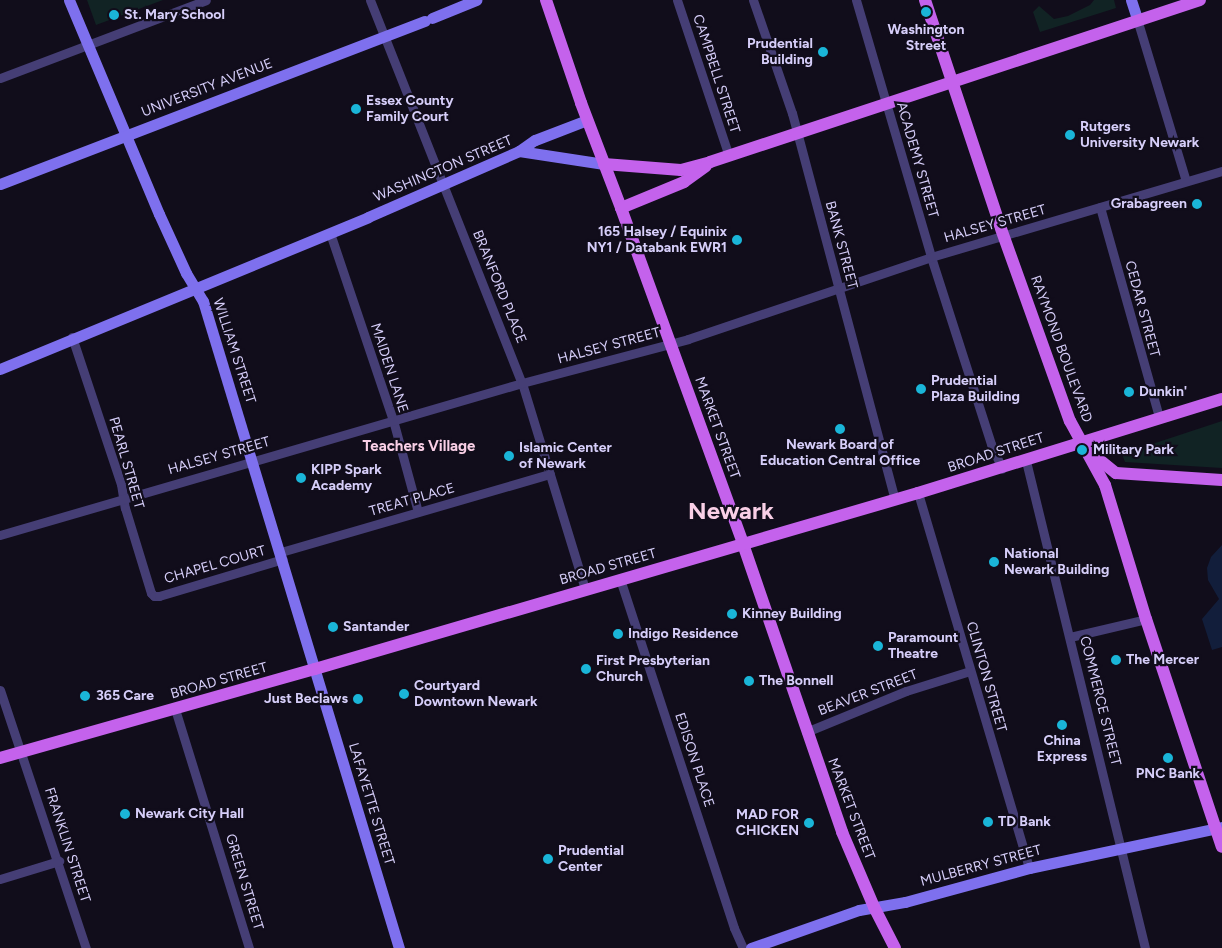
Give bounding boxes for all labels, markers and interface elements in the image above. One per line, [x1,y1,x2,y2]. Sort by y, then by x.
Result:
marker: Washington Street [919,5,933,19]
place label: St. Mary School [124,7,225,23]
marker: St. Mary School [108,9,120,21]
street label: CAMPBELL STREET [689,13,743,135]
place label: Washington Street [888,22,964,54]
place label: Prudential Building [747,36,813,68]
marker: Prudential Building [817,46,829,58]
street label: UNIVERSITY AVENUE [139,55,275,121]
place label: Essex County Family Court [366,93,453,125]
street label: ACADEMY STREET [892,100,942,220]
marker: Essex County Family Court [350,103,362,115]
place label: Rutgers University Newark [1080,119,1199,152]
marker: Rutgers University Newark [1064,129,1076,141]
street label: WASHINGTON STREET [371,132,515,206]
place label: Grabagreen [1111,196,1187,212]
marker: Grabagreen [1191,198,1203,210]
street label: BANK STREET [821,199,861,291]
street label: HALSEY STREET [942,201,1048,247]
place label: 165 Halsey / Equinix NY1 / Databank EWR1 [587,224,727,256]
street label: BRANFORD PLACE [469,228,529,346]
marker: 165 Halsey / Equinix NY1 / Databank EWR1 [731,234,743,246]
street label: CEDAR STREET [1121,259,1163,359]
street label: RAYMOND BOULEVARD [1027,273,1095,425]
street label: WILLIAM STREET [209,296,259,406]
street label: MAIDEN LANE [367,321,411,415]
street label: HALSEY STREET [556,324,662,368]
place label: Prudential Plaza Building [931,373,1020,406]
street label: MARKET STREET [691,375,743,481]
marker: Prudential Plaza Building [915,383,927,395]
place label: Dunkin' [1139,384,1187,400]
marker: Dunkin' [1123,386,1135,398]
street label: PEARL STREET [105,415,147,511]
marker: Newark Board of Education Central Office [834,423,846,435]
street label: BROAD STREET [946,430,1046,476]
street label: HALSEY STREET [166,433,272,479]
place label: Newark Board of Education Central Office [760,437,920,470]
district label: Teachers Village [363,438,475,456]
place label: Islamic Center of Newark [519,440,612,472]
place label: Military Park [1093,442,1174,458]
marker: Military Park [1075,443,1089,457]
marker: Islamic Center of Newark [503,450,515,462]
place label: KIPP Spark Academy [311,462,382,494]
marker: KIPP Spark Academy [295,472,307,484]
street label: TREAT PLACE [367,480,457,520]
district label: Newark [688,497,774,525]
street label: CHAPEL COURT [162,543,268,587]
street label: BROAD STREET [558,545,658,589]
place label: National Newark Building [1004,546,1109,578]
marker: National Newark Building [988,556,1000,568]
place label: Kinney Building [742,606,842,622]
marker: Kinney Building [726,608,738,620]
place label: Santander [343,619,409,635]
street label: CLINTON STREET [962,620,1010,734]
marker: Santander [327,621,339,633]
place label: Indigo Residence [628,626,738,642]
marker: Indigo Residence [612,628,624,640]
place label: Paramount Theatre [888,630,958,662]
street label: COMMERCE STREET [1076,634,1124,768]
marker: Paramount Theatre [872,640,884,652]
place label: The Mercer [1126,652,1199,668]
place label: First Presbyterian Church [596,653,710,686]
marker: The Mercer [1110,654,1122,666]
street label: BROAD STREET [169,659,269,703]
marker: First Presbyterian Church [580,663,592,675]
street label: BEAVER STREET [816,666,920,720]
place label: The Bonnell [759,673,833,689]
marker: The Bonnell [743,675,755,687]
place label: Courtyard Downtown Newark [414,678,538,710]
place label: 365 Care [96,688,154,704]
marker: Courtyard Downtown Newark [398,688,410,700]
marker: 365 Care [78,689,92,703]
place label: Just Beclaws [264,691,348,707]
marker: Just Beclaws [352,693,364,705]
street label: EDISON PLACE [671,711,717,809]
marker: China Express [1056,719,1068,731]
place label: China Express [1037,733,1087,766]
street label: LAFAYETTE STREET [344,741,398,867]
marker: PNC Bank [1162,752,1174,764]
street label: MARKET STREET [824,756,878,862]
place label: PNC Bank [1136,766,1200,782]
street label: FRANKLIN STREET [40,785,94,905]
place label: Newark City Hall [135,806,244,822]
place label: MAD FOR CHICKEN [736,807,799,840]
marker: Newark City Hall [119,808,131,820]
place label: TD Bank [998,814,1051,830]
marker: TD Bank [982,816,994,828]
marker: MAD FOR CHICKEN [803,817,815,829]
street label: GREEN STREET [221,832,267,932]
street label: MULBERRY STREET [919,842,1043,890]
place label: Prudential Center [558,843,624,876]
marker: Prudential Center [542,853,554,865]

